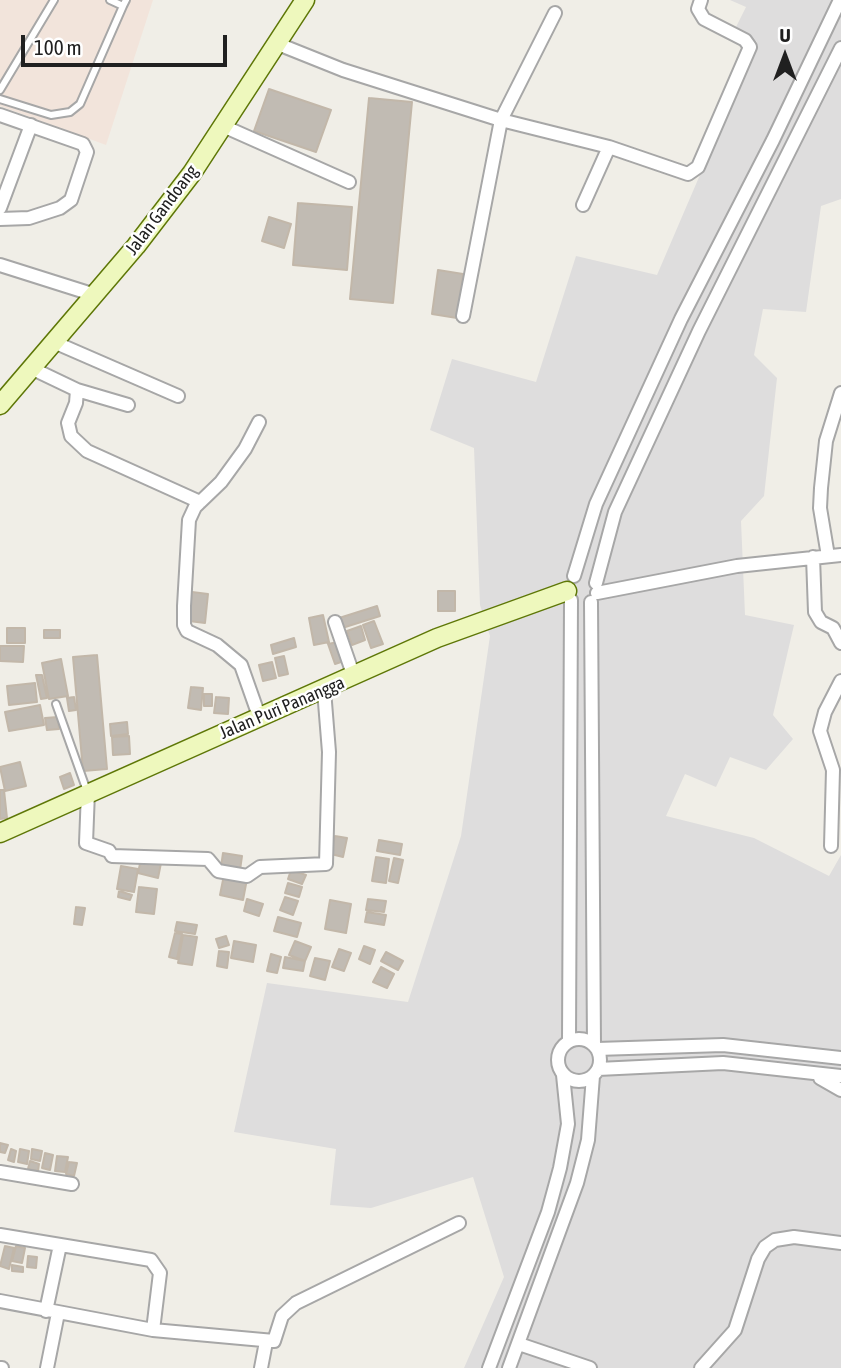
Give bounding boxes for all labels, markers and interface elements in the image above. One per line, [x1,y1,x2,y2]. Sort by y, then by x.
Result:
scale bar [24,21,231,65]
north arrow [750,21,820,91]
text: U [779,24,791,46]
text: 100 m [34,35,82,59]
street label: Jalan Gandoang [121,161,203,259]
street label: Jalan Puri Panangga [216,672,348,744]

